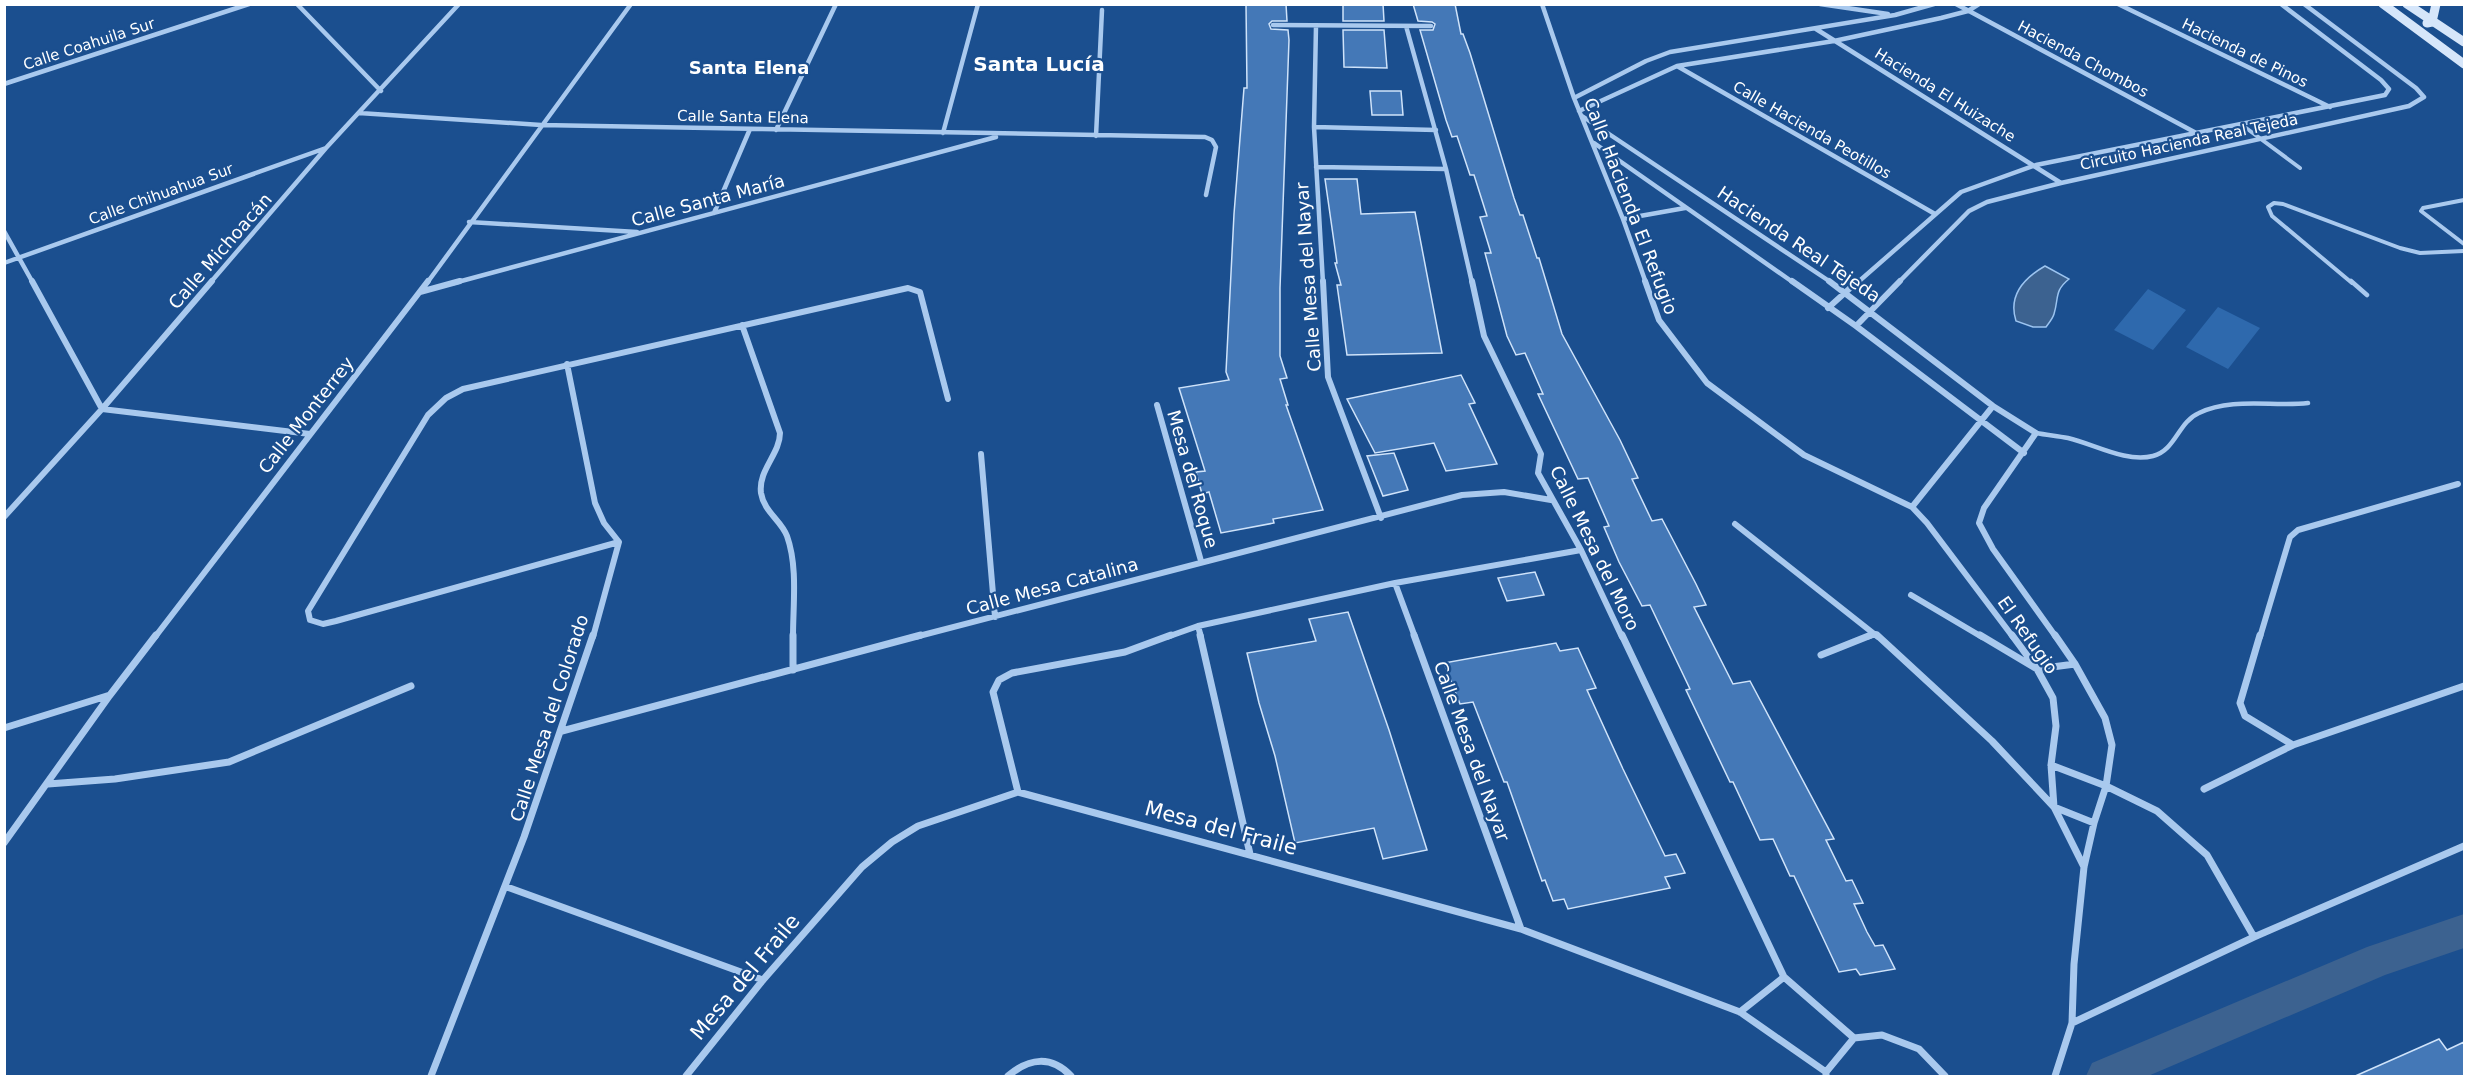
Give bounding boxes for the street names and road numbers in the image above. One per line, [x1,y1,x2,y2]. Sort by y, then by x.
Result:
street label: Calle Coahuila Sur [21,14,158,74]
street label: Hacienda de Pinos [2179,15,2311,91]
street label: Hacienda Chombos [2015,17,2152,101]
street label: Hacienda El Huizache [1871,44,2019,146]
street label: Calle Hacienda Peotillos [1730,77,1894,183]
street label: Calle Hacienda El Refugio [1580,95,1682,317]
street label: Calle Santa Elena [677,107,809,127]
street label: Circuito Hacienda Real Tejeda [2078,110,2300,174]
street label: Calle Chihuahua Sur [86,159,237,229]
street label: Calle Santa María [629,169,787,231]
street label: Calle Mesa del Nayar [1291,181,1325,372]
street label: Hacienda Real Tejeda [1713,182,1885,306]
street label: Calle Michoacán [164,189,276,313]
street label: Calle Monterrey [254,352,358,478]
street label: Mesa del Roque [1163,408,1223,550]
street label: Calle Mesa del Moro [1546,462,1644,634]
street label: Calle Mesa Catalina [964,553,1140,619]
street label: El Refugio [1994,592,2062,678]
street label: Calle Mesa del Colorado [506,612,592,824]
street label: Calle Mesa del Nayar [1430,658,1515,844]
street label: Mesa del Fraile [1142,796,1300,860]
street label: Mesa del Fraile [685,909,805,1045]

